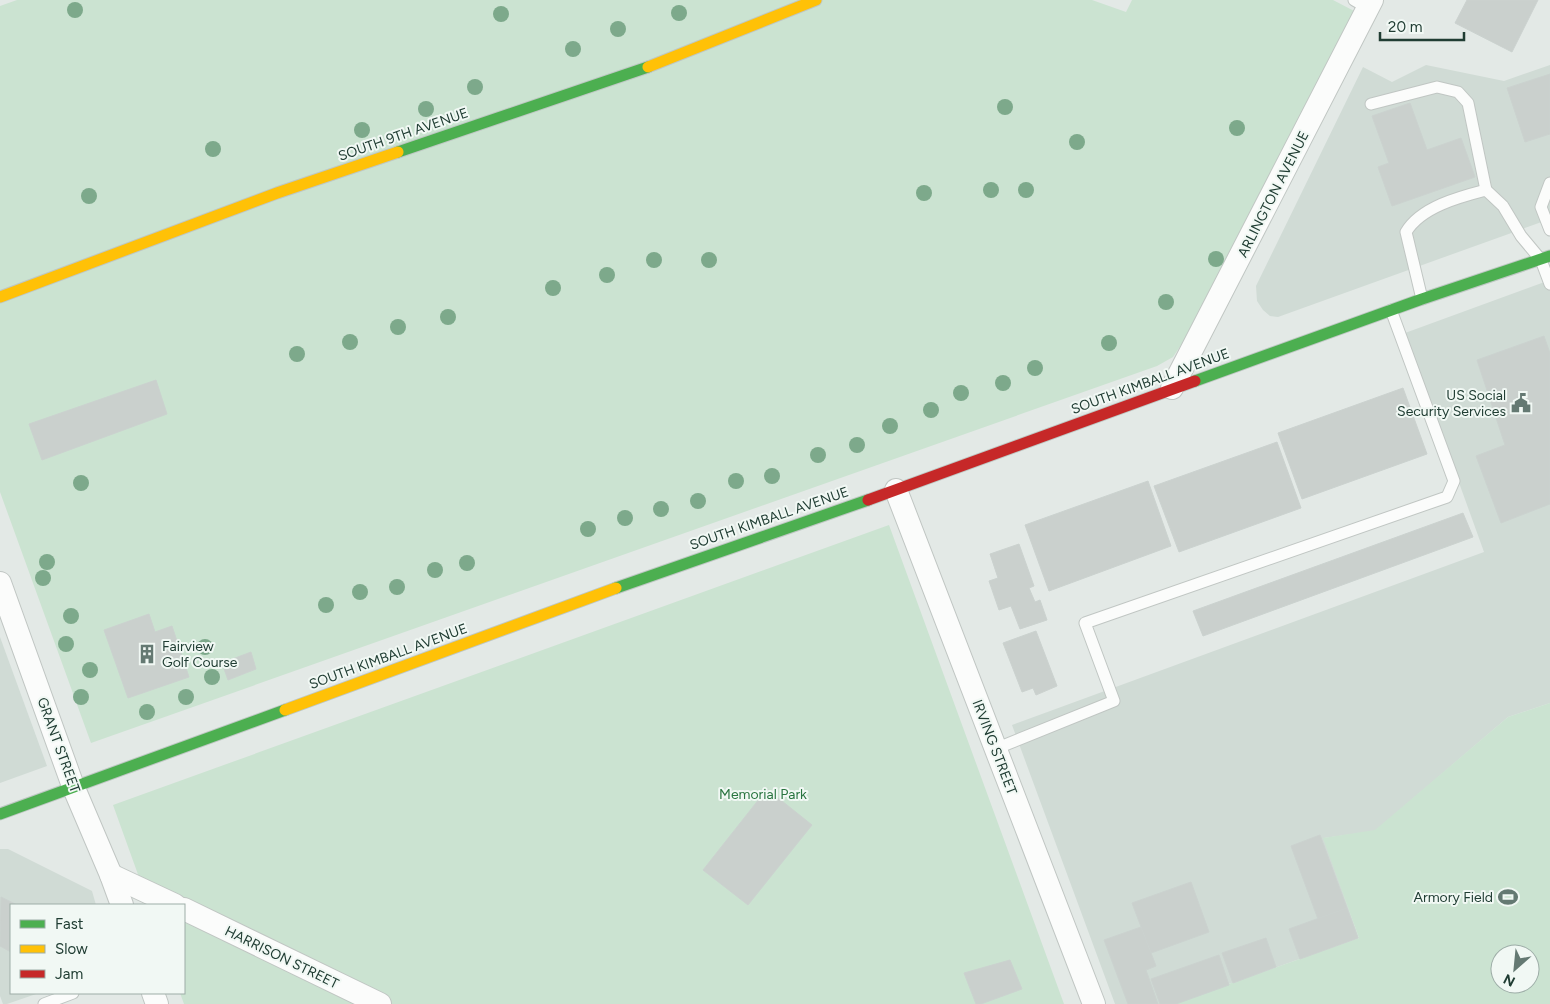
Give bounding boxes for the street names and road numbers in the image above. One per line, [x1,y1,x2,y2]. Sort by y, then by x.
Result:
street label: SOUTH 9TH AVENUE [336,104,470,165]
street label: ARLINGTON AVENUE [1234,128,1313,260]
street label: SOUTH KIMBALL AVENUE [1069,345,1232,418]
street label: SOUTH KIMBALL AVENUE [687,483,851,554]
street label: SOUTH KIMBALL AVENUE [307,620,470,693]
street label: GRANT STREET [33,695,84,795]
street label: IRVING STREET [969,697,1021,797]
street label: HARRISON STREET [222,923,342,992]

